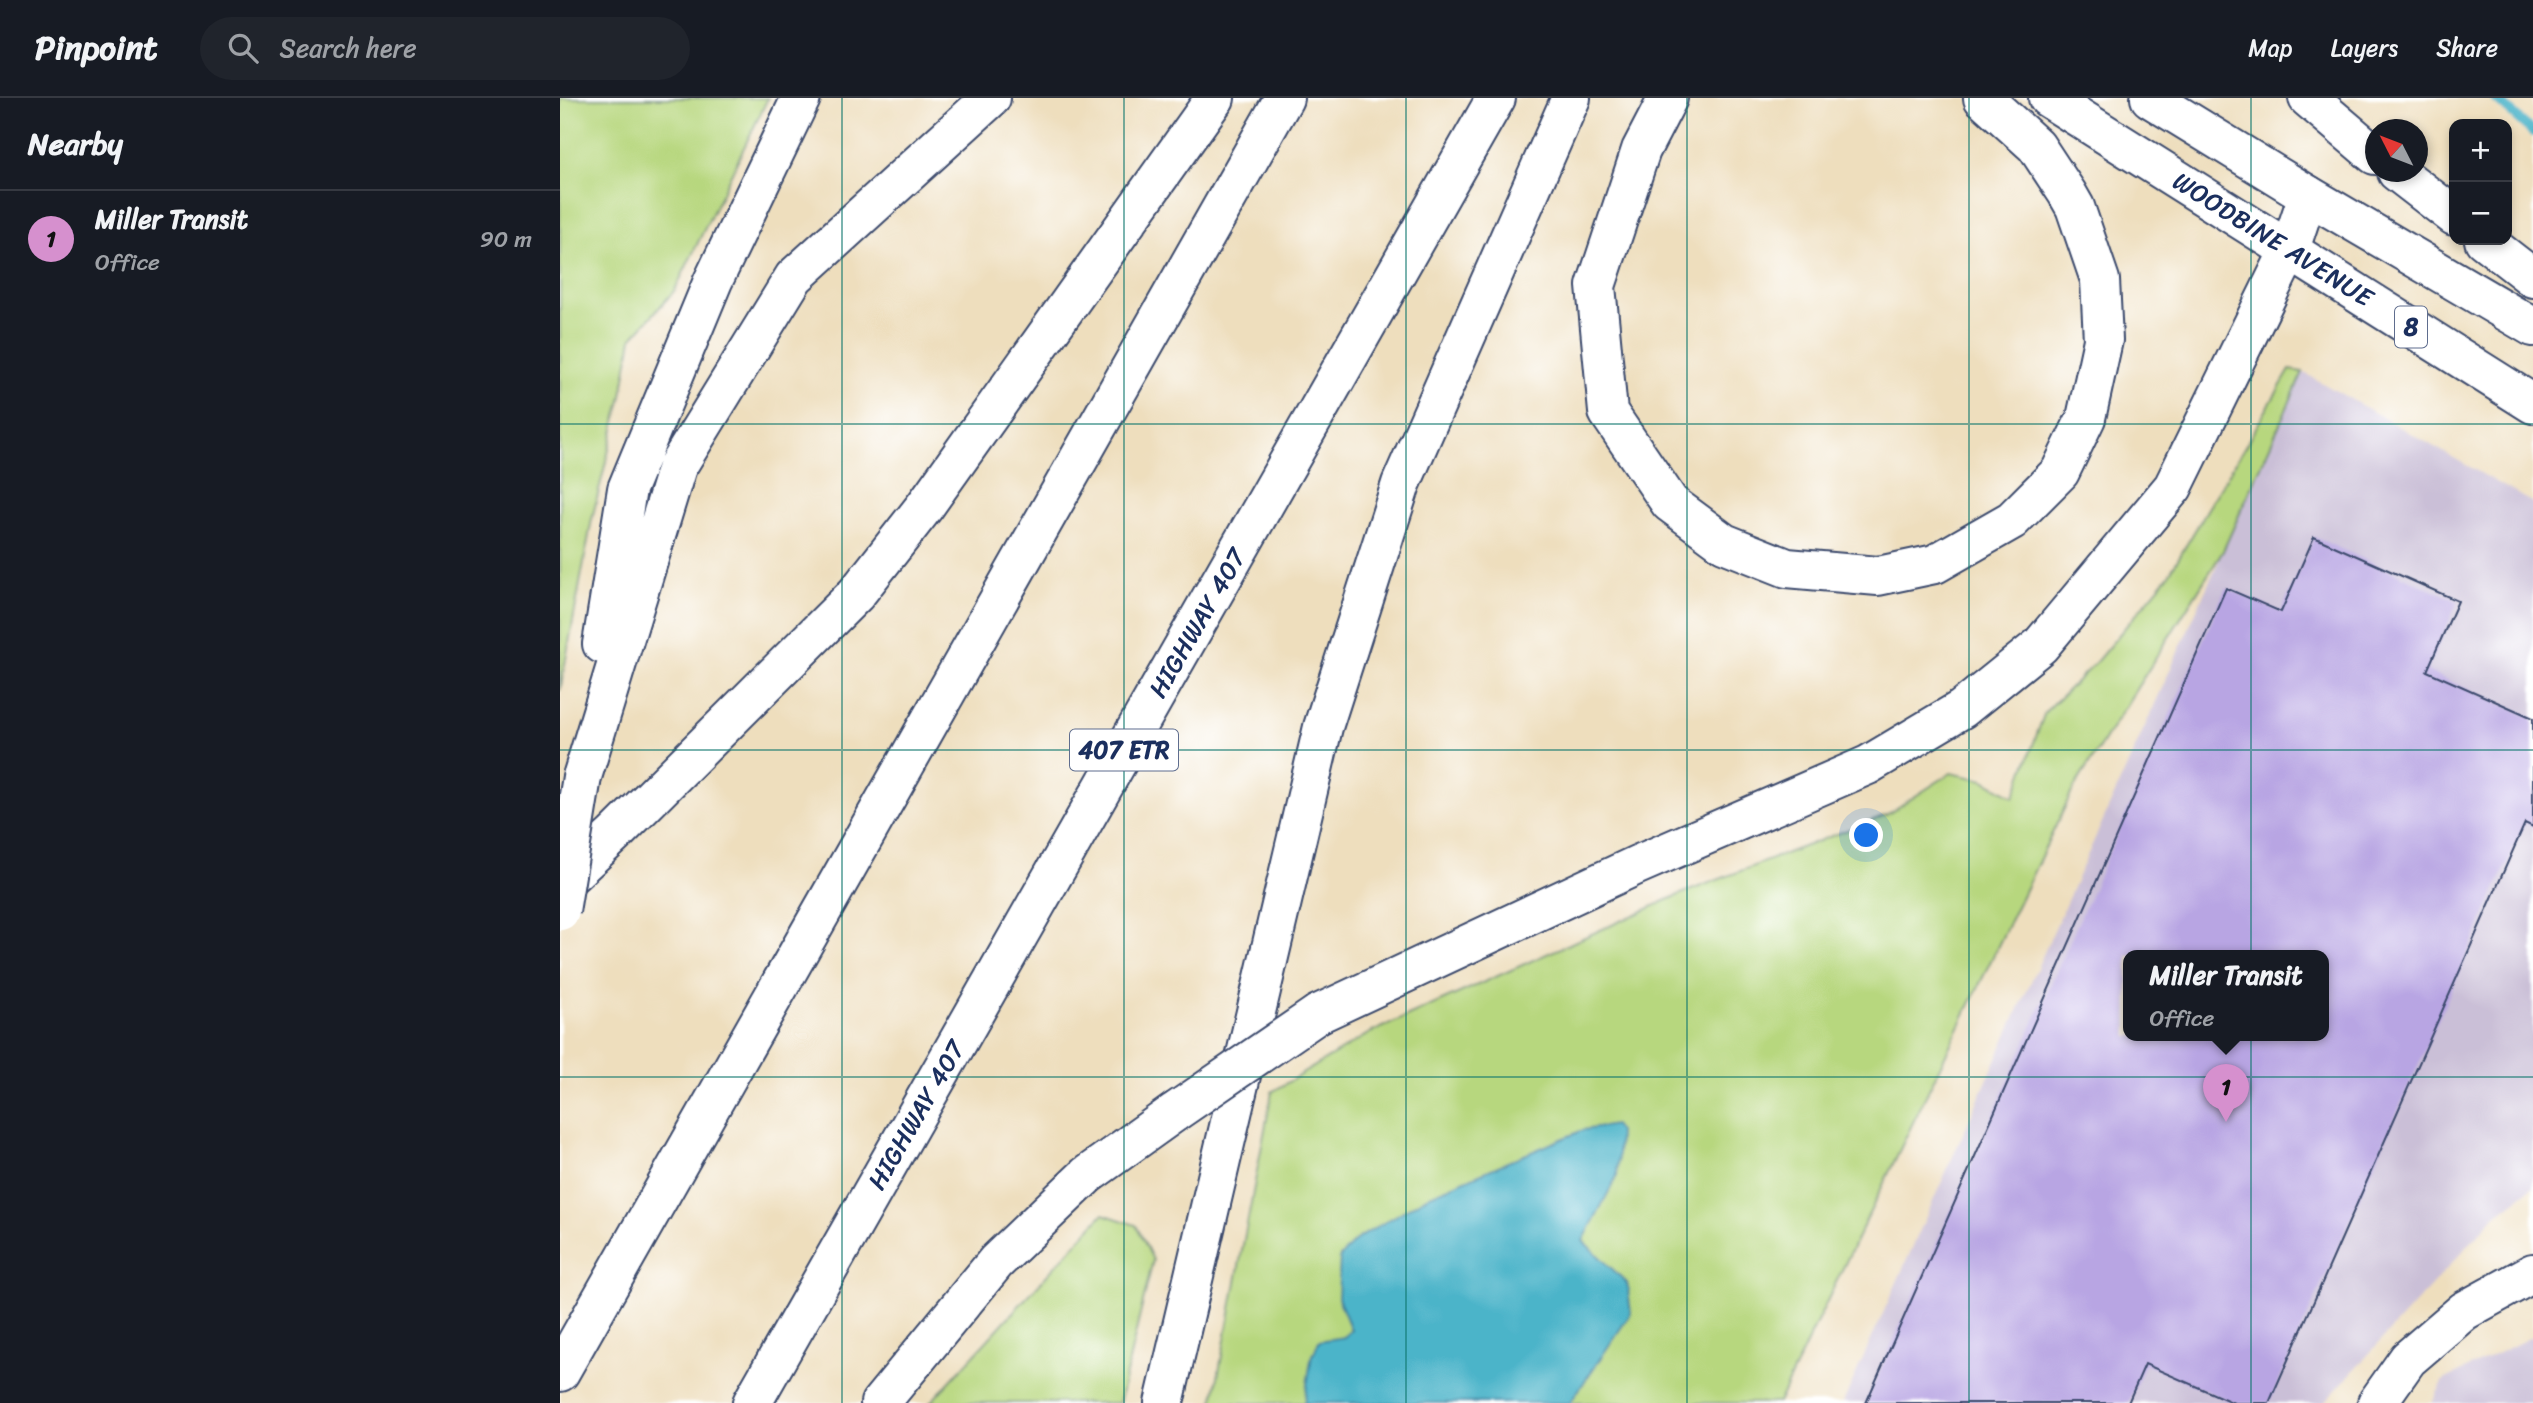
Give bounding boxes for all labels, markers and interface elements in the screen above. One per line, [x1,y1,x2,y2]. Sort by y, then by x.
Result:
search box [200,17,690,80]
text: Pinpoint [35,19,158,77]
text: Search here [280,25,417,71]
text: Map [2248,27,2293,69]
text: Layers [2331,27,2398,69]
text: Share [2436,27,2498,69]
icon: search [224,29,262,67]
text: Nearby [28,117,123,171]
north arrow [2365,119,2428,182]
map controls [2449,119,2512,245]
button: + [2449,119,2512,182]
street label: WOODBINE AVENUE [2163,159,2384,320]
button: − [2449,182,2512,245]
text: Miller Transit [95,196,248,242]
text: 1 [46,219,56,260]
text: 90 m [480,219,532,260]
text: Office [95,242,160,283]
road number: 8 [2395,307,2427,348]
street label: HIGHWAY 407 [1135,537,1260,707]
road number: 407 ETR [1070,730,1178,770]
your location [1849,818,1883,852]
popup [2123,950,2329,1041]
text: Miller Transit [2149,952,2303,998]
text: Office [2149,998,2214,1039]
street label: HIGHWAY 407 [854,1029,979,1199]
pin: 1 [2203,1064,2249,1122]

